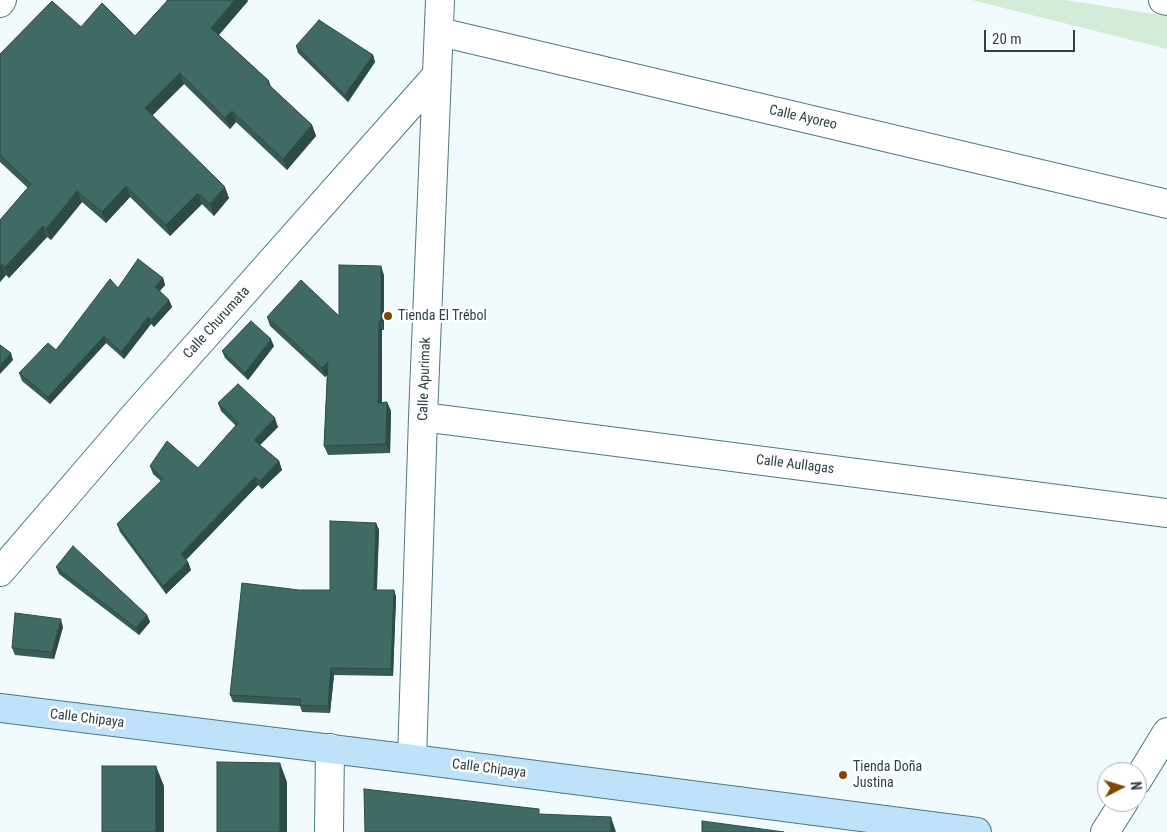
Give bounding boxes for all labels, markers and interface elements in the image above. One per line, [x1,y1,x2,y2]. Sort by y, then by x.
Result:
scale bar [987,20,1078,52]
text: 20 m [992,30,1022,48]
street label: Calle Ayoreo [767,102,839,134]
street label: Calle Churumata [180,283,254,363]
place label: Tienda El Trébol [398,308,487,324]
marker: Tienda El Trébol [382,310,394,322]
street label: Calle Apurimak [415,337,435,421]
street label: Calle Aullagas [755,452,835,478]
street label: Calle Chipaya [49,706,125,732]
street label: Calle Chipaya [451,756,527,782]
place label: Tienda Doña Justina [853,759,922,792]
north arrow [1097,762,1147,812]
marker: Tienda Doña Justina [837,769,849,781]
text: N [1128,781,1144,791]

